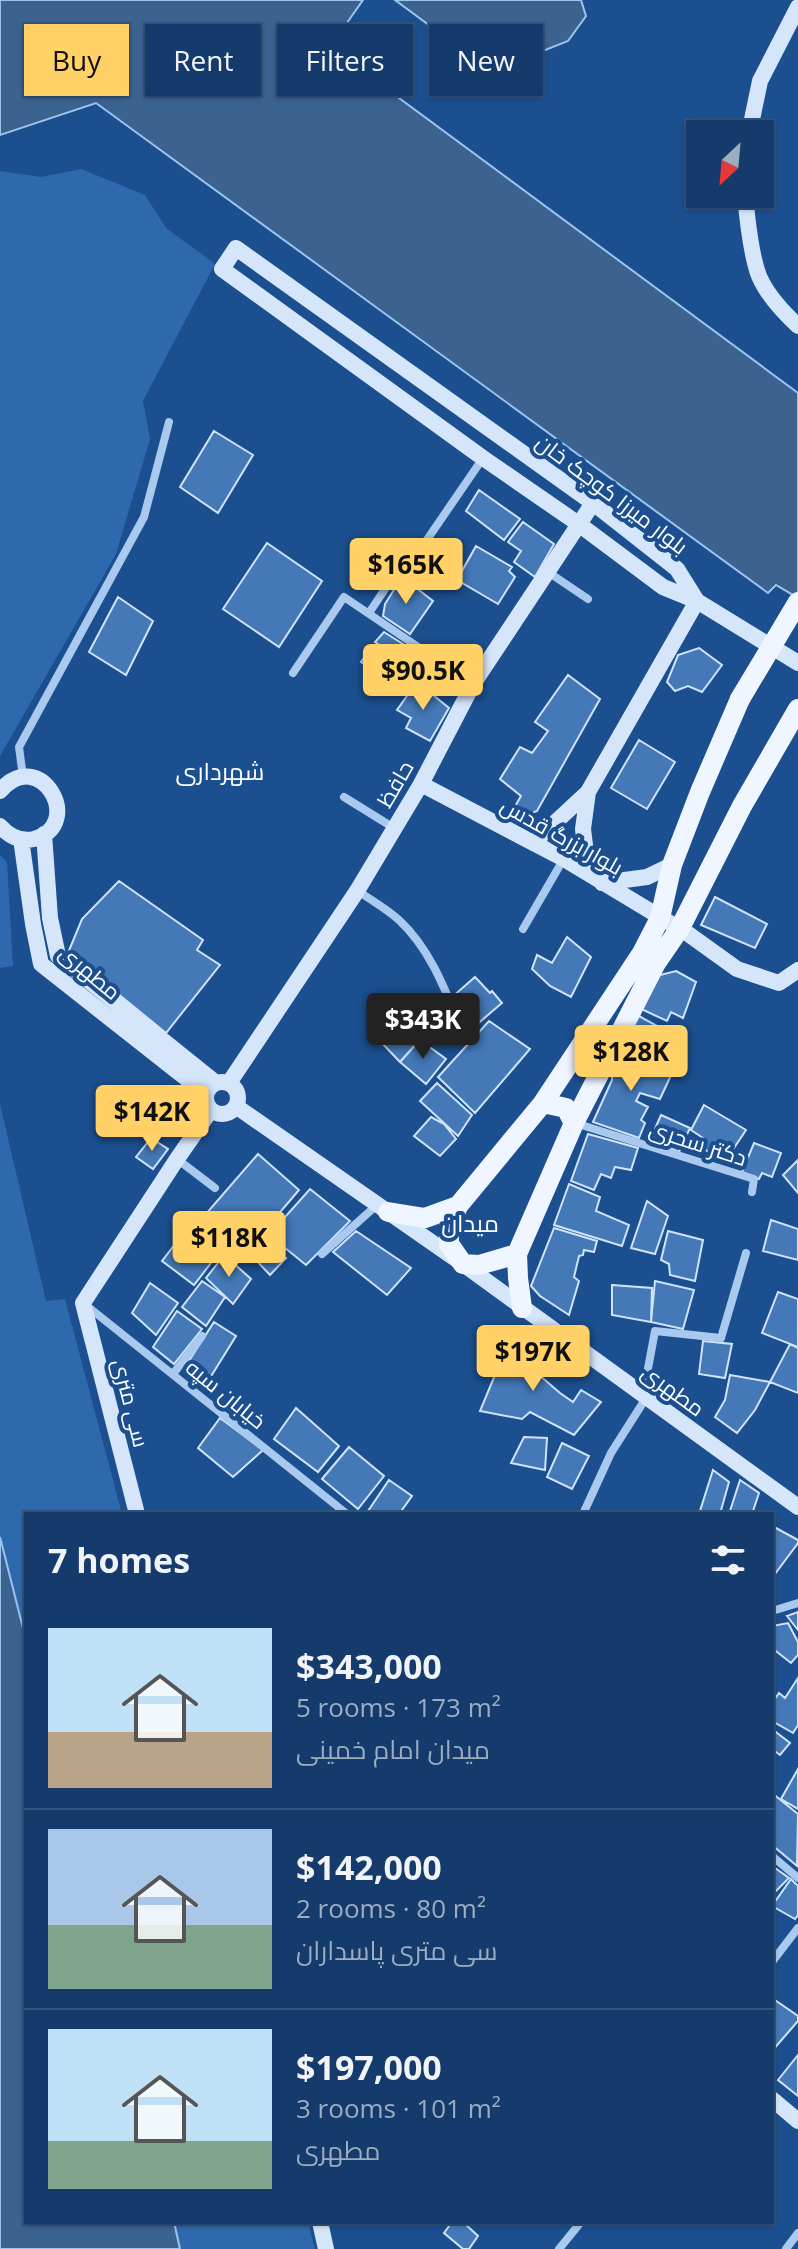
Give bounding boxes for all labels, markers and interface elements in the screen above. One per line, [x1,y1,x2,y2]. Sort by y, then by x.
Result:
chip: Buy [24,24,129,96]
chip: Rent [145,24,261,96]
chip: Filters [277,24,413,96]
chip: New [429,24,543,96]
north arrow [686,120,774,208]
map controls [686,120,774,208]
street label: بلوار میرزا کوچک خان [530,426,695,561]
pin: $165K [350,538,462,606]
text: $165K [368,546,444,582]
pin: $90.5K [358,644,488,712]
text: $90.5K [381,652,465,688]
district label: شهرداری [176,754,264,787]
street label: حافظ [369,755,420,812]
street label: بلوار بزرگ قدس [496,789,629,881]
street label: مطهری [54,937,128,1006]
pin: $343K [367,993,479,1061]
text: $343K [385,1001,461,1037]
pin: $128K [575,1025,687,1093]
text: $128K [593,1033,669,1069]
pin: $142K [96,1085,208,1153]
text: $142K [114,1093,190,1129]
street label: دکتر سحری [646,1112,751,1172]
district label: میدان [441,1206,499,1239]
pin: $118K [173,1211,285,1279]
text: $118K [191,1219,267,1255]
pin: $197K [477,1325,589,1393]
text: $197K [495,1333,571,1369]
street label: خیابان سپه [180,1352,273,1435]
street label: سی متری [106,1355,157,1450]
street label: مطهری [636,1356,711,1422]
text: 7 homes [48,1537,190,1583]
icon: filters [706,1538,750,1582]
text: $343,000 [296,1643,442,1689]
icon: home [112,1660,208,1756]
text: 5 rooms · 173 m² [296,1689,501,1725]
text: میدان امام خمینی [296,1731,490,1767]
text: $142,000 [296,1844,442,1890]
icon: home [112,1861,208,1957]
text: 2 rooms · 80 m² [296,1890,486,1926]
text: سی متری پاسداران [296,1932,498,1968]
text: $197,000 [296,2044,442,2090]
icon: home [112,2061,208,2157]
text: 3 rooms · 101 m² [296,2090,501,2126]
text: مطهری [296,2132,380,2168]

